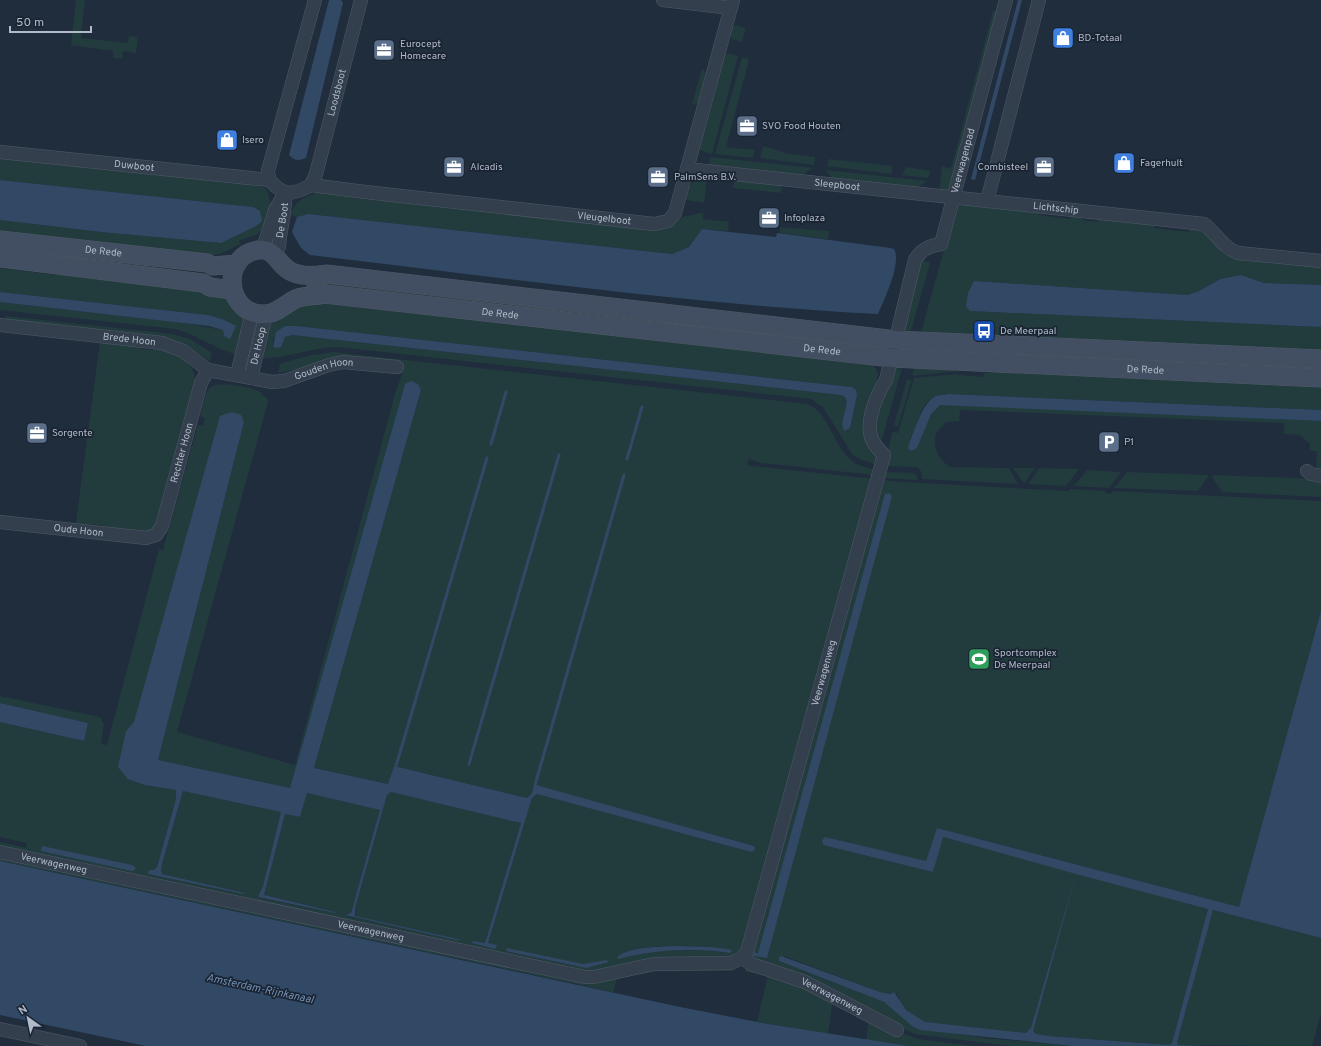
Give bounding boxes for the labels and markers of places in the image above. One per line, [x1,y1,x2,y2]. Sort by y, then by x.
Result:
shop icon: BD-Totaal [1050,25,1076,51]
place label: BD-Totaal [1078,32,1122,45]
office icon: Eurocept Homecare [371,37,397,63]
place label: Eurocept Homecare [400,38,446,63]
office icon: SVO Food Houten [734,113,760,139]
place label: SVO Food Houten [762,120,841,133]
shop icon: Isero [214,127,240,153]
place label: Isero [242,134,264,147]
shop icon: Fagerhult [1111,150,1137,176]
office icon: Alcadis [441,154,467,180]
office icon: Combisteel [1031,154,1057,180]
place label: Fagerhult [1140,157,1183,170]
place label: Alcadis [470,161,503,174]
place label: Combisteel [977,161,1028,174]
office icon: PalmSens B.V. [645,164,671,190]
place label: PalmSens B.V. [674,171,736,184]
office icon: Infoplaza [756,205,782,231]
place label: Infoplaza [784,212,825,225]
bus stop icon: De Meerpaal [971,318,997,344]
place label: De Meerpaal [1000,325,1056,338]
office icon: Sorgente [24,420,50,446]
place label: Sorgente [52,427,93,440]
parking icon: P1 [1096,429,1122,455]
place label: P1 [1124,436,1134,449]
sports icon: Sportcomplex De Meerpaal [966,646,992,672]
place label: Sportcomplex De Meerpaal [994,647,1057,672]

